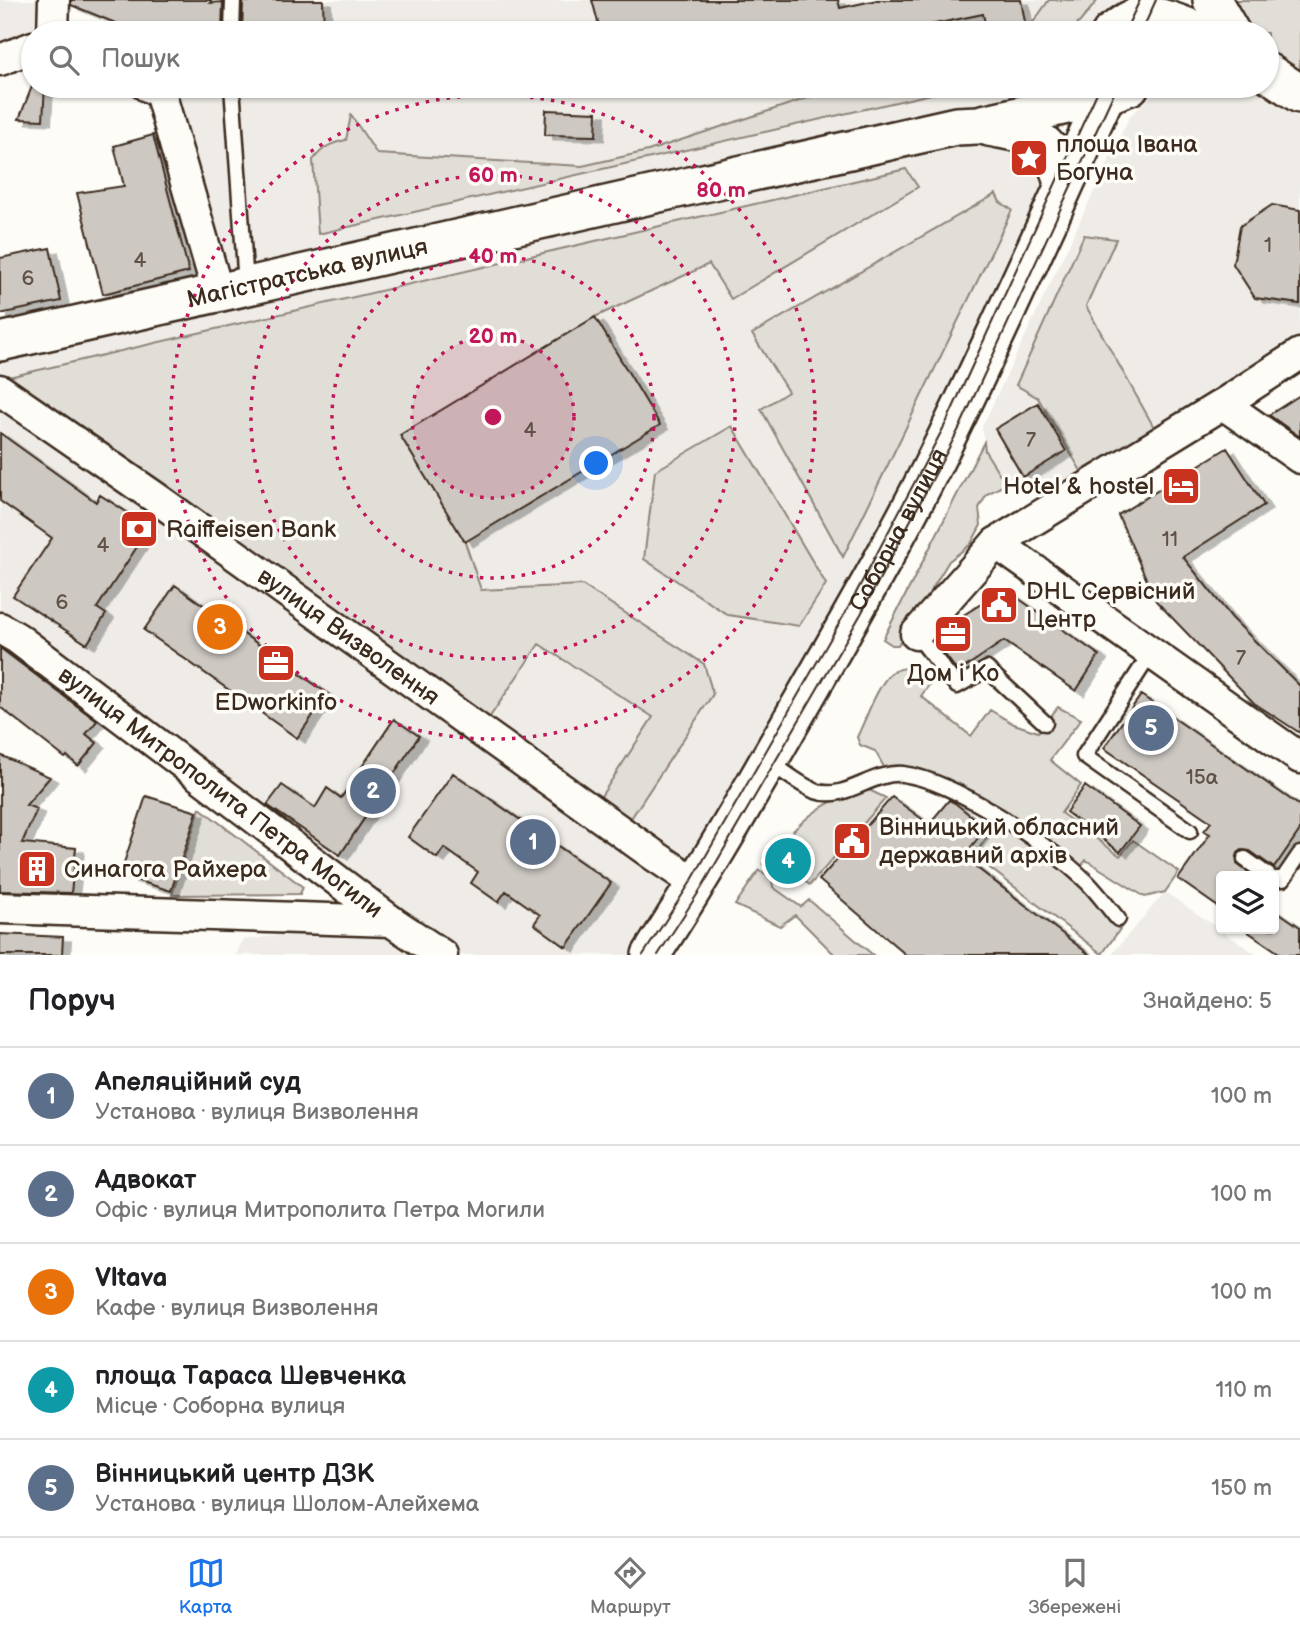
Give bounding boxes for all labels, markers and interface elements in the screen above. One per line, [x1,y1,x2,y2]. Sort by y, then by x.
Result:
search box [21,21,1279,98]
icon: search [45,41,83,79]
text: Пошук [101,44,180,75]
place label: площа Івана Богуна [1056,130,1198,187]
place icon: площа Івана Богуна [1008,137,1050,179]
text: 60 m [468,163,518,188]
text: 80 m [696,178,746,203]
street label: Магістратська вулиця [184,231,430,314]
house number: 1 [1264,233,1272,258]
text: 40 m [468,244,518,269]
house number: 4 [134,248,147,273]
house number: 6 [22,266,35,291]
text: 20 m [469,324,517,349]
centre of rings [481,405,505,429]
house number: 4 [524,418,537,443]
house number: 7 [1026,428,1037,453]
street label: Соборна вулиця [843,443,953,616]
your location [579,446,613,480]
hotel icon: Hotel & hostel [1160,465,1202,507]
place label: Hotel & hostel [1003,472,1154,501]
bank icon: Raiffeisen Bank [118,508,160,550]
place label: Raiffeisen Bank [166,515,336,544]
house number: 11 [1162,527,1178,552]
house number: 4 [97,533,110,558]
street label: вулиця Визволення [252,561,445,711]
place label: DHL Сервісний Центр [1026,577,1195,634]
public building icon: DHL Сервісний Центр [978,584,1020,626]
house number: 6 [56,590,69,615]
pin: 3 [197,601,243,653]
office icon: Дом і Ко [932,613,974,655]
office icon: EDworkinfo [255,642,297,684]
house number: 7 [1236,646,1247,671]
place label: Дом і Ко [907,659,999,688]
street label: вулиця Митрополита Петра Могили [53,660,388,924]
place label: EDworkinfo [215,688,337,717]
pin: 5 [1128,702,1174,754]
pin: 2 [350,765,396,817]
house number: 15а [1186,765,1219,790]
place label: Вінницький обласний державний архів [879,813,1119,870]
pin: 1 [510,816,556,868]
public building icon: Вінницький обласний державний архів [831,820,873,862]
pin: 4 [765,835,811,887]
building icon: Синагога Райхера [16,848,58,890]
place label: Синагога Райхера [64,855,267,884]
map controls [1216,871,1279,934]
button: layers [1216,871,1279,934]
text: Поруч [28,983,116,1019]
text: Знайдено: 5 [1143,987,1272,1015]
text: Апеляційний суд [95,1067,301,1098]
text: 1 [46,1082,56,1110]
text: 100 m [1211,1082,1272,1110]
text: Установа · вулиця Визволення [95,1098,419,1126]
text: Адвокат [95,1165,196,1196]
text: 2 [44,1180,58,1208]
text: 100 m [1211,1180,1272,1208]
text: Офіс · вулиця Митрополита Петра Могили [95,1196,545,1224]
text: Vltava [95,1263,168,1294]
text: 3 [44,1278,58,1306]
text: 100 m [1211,1278,1272,1306]
text: Кафе · вулиця Визволення [95,1294,379,1322]
text: площа Тараса Шевченка [95,1361,406,1392]
text: 4 [44,1376,58,1404]
text: 110 m [1215,1376,1272,1404]
text: Місце · Соборна вулиця [95,1392,345,1420]
text: Вінницький центр ДЗК [95,1459,374,1490]
text: 5 [44,1474,58,1502]
text: 150 m [1211,1474,1272,1502]
text: Установа · вулиця Шолом-Алейхема [95,1490,479,1518]
tab: Карта [179,1554,232,1619]
tab: Маршрут [590,1554,671,1619]
tab: Збережені [1028,1554,1121,1619]

